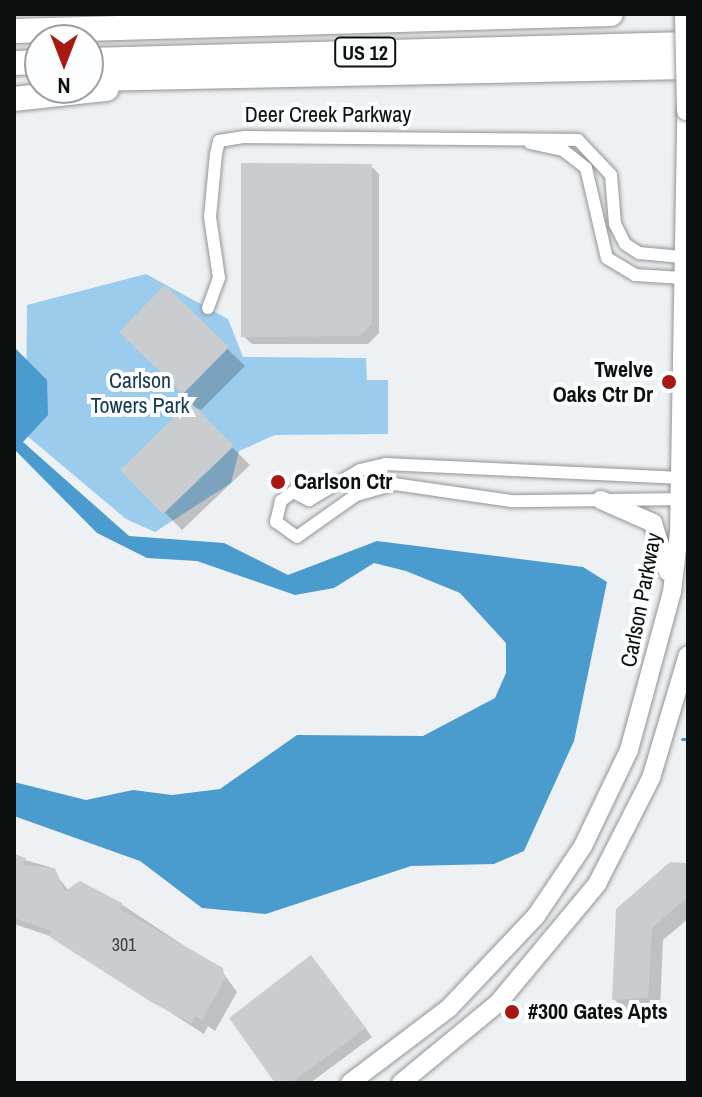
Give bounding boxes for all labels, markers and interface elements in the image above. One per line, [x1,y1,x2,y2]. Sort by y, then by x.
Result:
north arrow [24,24,104,104]
road number: US 12 [333,36,397,68]
text: N [57,71,71,101]
street label: Deer Creek Parkway [245,102,411,128]
place label: Twelve Oaks Ctr Dr [553,356,653,408]
park label: Carlson Towers Park [90,367,190,418]
marker: Twelve Oaks Ctr Dr [660,373,678,391]
place label: Carlson Ctr [294,469,392,495]
marker: Carlson Ctr [269,473,287,491]
street label: Carlson Parkway [615,531,667,669]
house number: 301 [112,934,136,956]
place label: #300 Gates Apts [528,999,668,1025]
marker: #300 Gates Apts [503,1003,521,1021]

